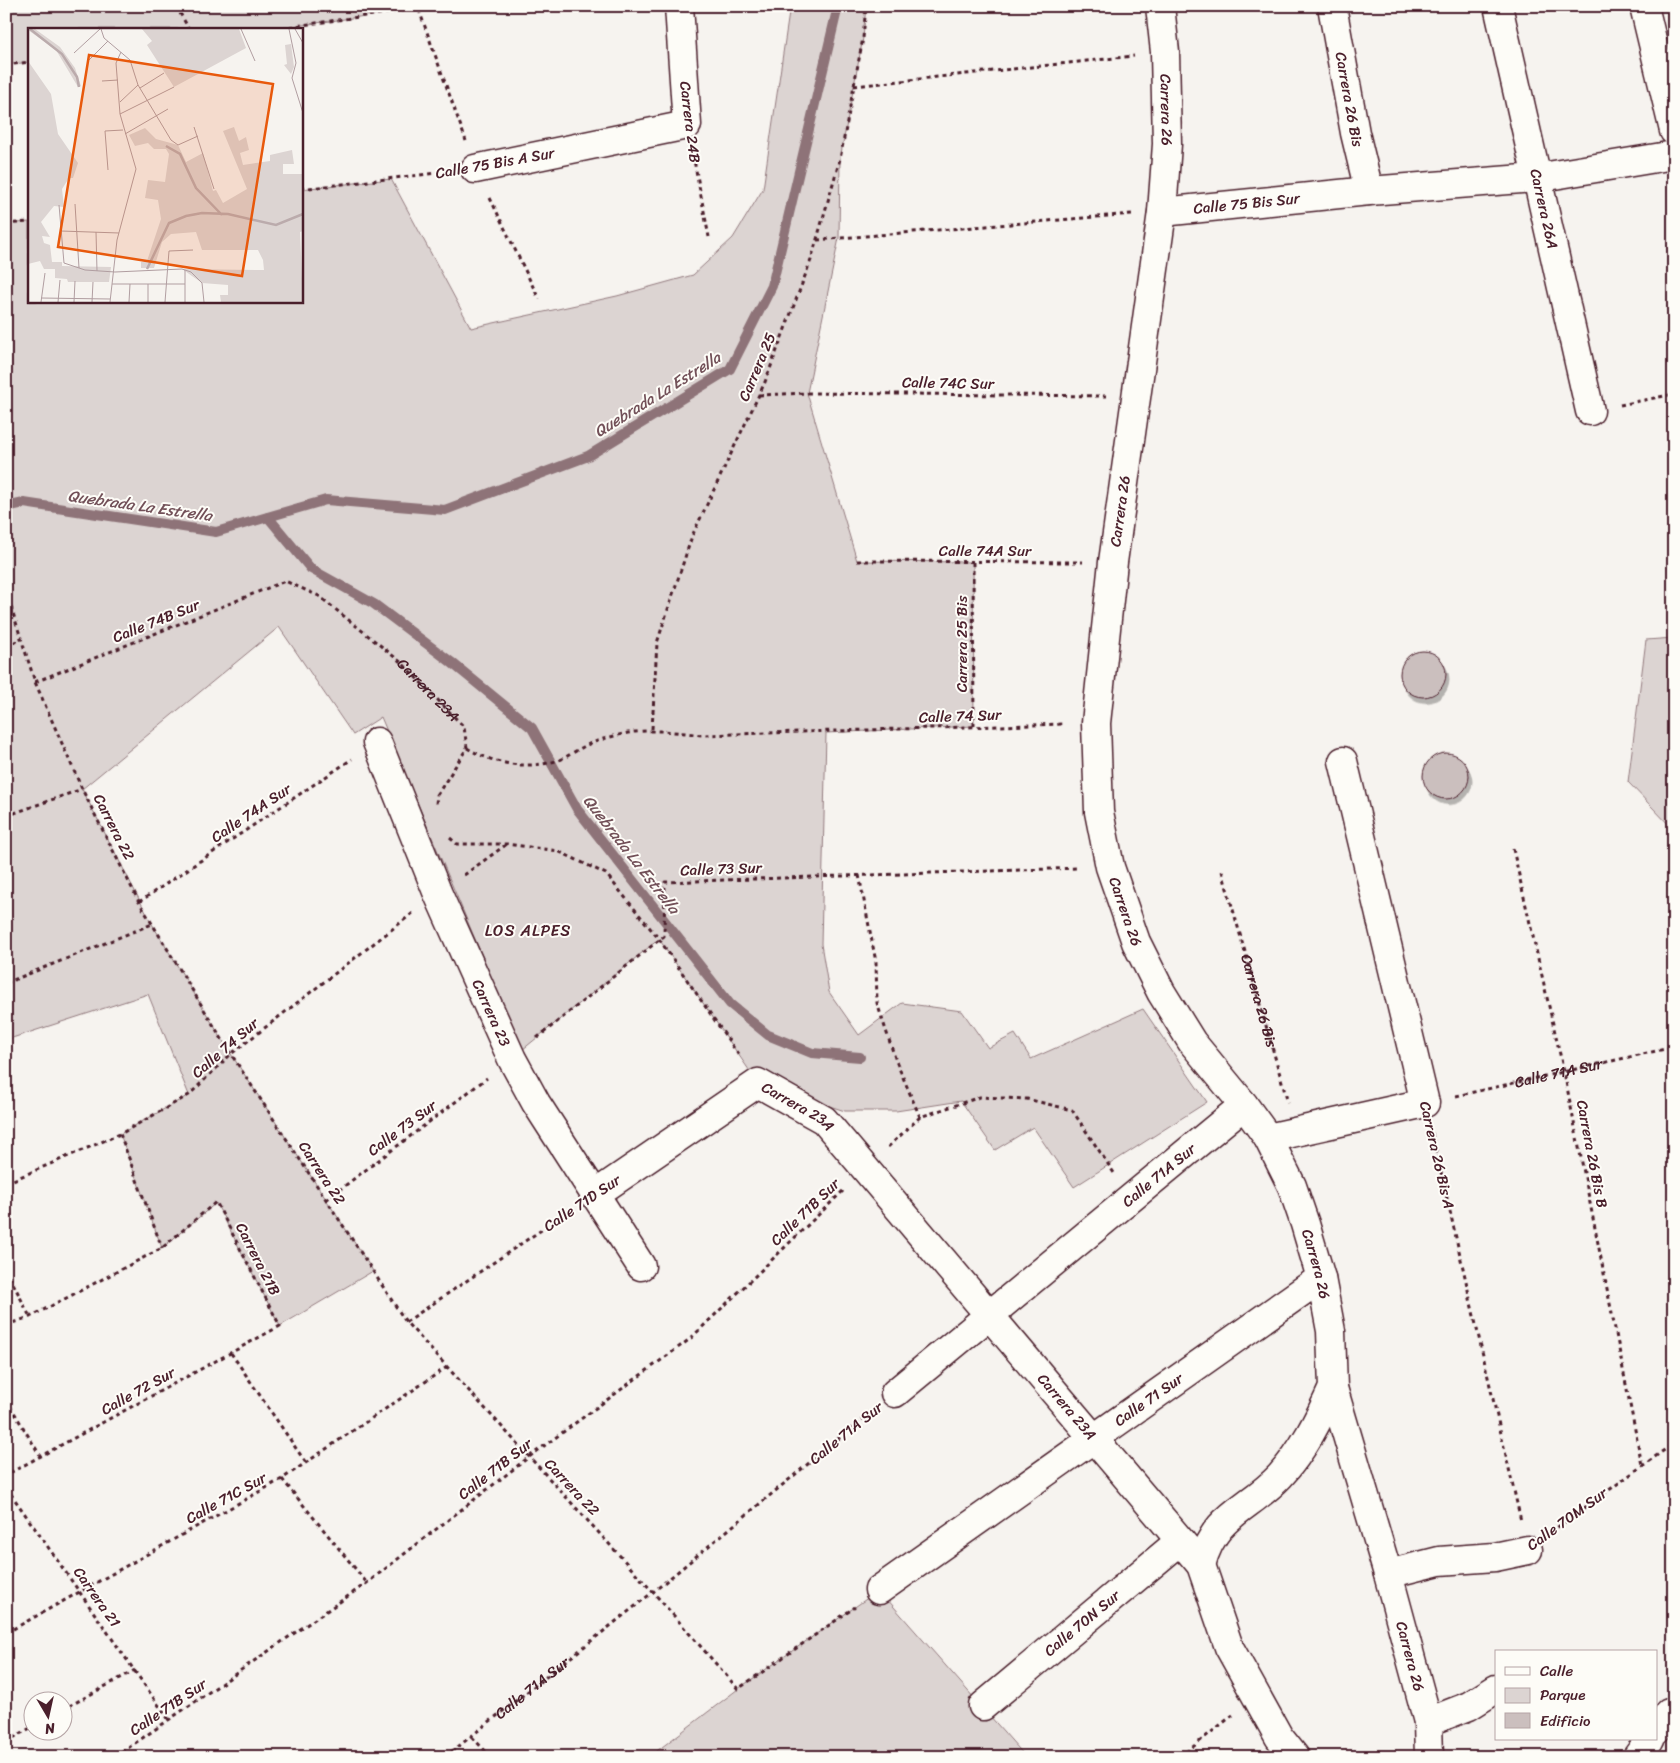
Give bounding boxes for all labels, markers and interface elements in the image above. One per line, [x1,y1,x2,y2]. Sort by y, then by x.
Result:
inset map [28,28,302,302]
street label: Carrera 26 Bis [1328,50,1371,150]
street label: Carrera 26 [1152,74,1180,146]
street label: Carrera 24B [672,80,708,165]
street label: Calle 75 Bis A Sur [433,140,557,186]
street label: Carrera 26A [1522,166,1566,251]
street label: Calle 75 Bis Sur [1192,185,1302,222]
street label: Carrera 25 [731,329,783,405]
water label: Quebrada La Estrella [588,343,728,445]
street label: Calle 74C Sur [902,369,995,397]
street label: Carrera 26 [1102,474,1138,548]
water label: Quebrada La Estrella [66,481,216,530]
street label: Calle 74A Sur [939,538,1032,564]
street label: Calle 74B Sur [108,591,204,650]
street label: Carrera 25 Bis [949,596,975,692]
street label: Carrera 23A [391,652,466,728]
street label: Calle 74 Sur [918,702,1003,730]
street label: Calle 74A Sur [205,776,297,850]
water label: Quebrada La Estrella [575,788,689,922]
street label: Carrera 22 [86,789,142,865]
street label: Calle 73 Sur [680,855,763,883]
street label: Carrera 26 [1101,873,1149,950]
district label: LOS ALPES [485,916,571,945]
street label: Carrera 26 Bis [1233,951,1285,1051]
street label: Carrera 23 [465,975,518,1051]
street label: Calle 74 Sur [185,1011,265,1085]
street label: Calle 71A Sur [1512,1050,1606,1095]
street label: Carrera 23A [757,1074,841,1137]
street label: Calle 73 Sur [362,1093,443,1163]
street label: Carrera 26 Bis B [1569,1098,1615,1211]
street label: Carrera 26 Bis A [1412,1099,1462,1211]
street label: Carrera 22 [292,1136,353,1210]
street label: Calle 71A Sur [1116,1136,1202,1214]
street label: Calle 71D Sur [538,1167,627,1239]
street label: Calle 71B Sur [764,1171,847,1252]
street label: Carrera 21B [228,1218,288,1301]
street label: Carrera 26 [1294,1226,1338,1301]
street label: Calle 72 Sur [96,1359,181,1422]
street label: Calle 71 Sur [1109,1366,1189,1433]
street label: Carrera 23A [1031,1367,1103,1446]
street label: Calle 71A Sur [803,1394,890,1471]
street label: Calle 71B Sur [452,1431,539,1507]
street label: Carrera 22 [538,1452,606,1522]
street label: Calle 71C Sur [181,1465,272,1531]
street label: Calle 70M Sur [1521,1480,1614,1557]
street label: Carrera 21 [66,1561,128,1633]
street label: Calle 70N Sur [1038,1583,1127,1663]
street label: Carrera 26 [1388,1618,1432,1694]
street label: Calle 71A Sur [489,1650,576,1726]
legend [1495,1650,1658,1740]
text: Calle [1540,1658,1573,1684]
street label: Calle 71B Sur [124,1671,213,1743]
text: Parque [1540,1682,1585,1708]
north arrow [22,1690,72,1740]
text: Edificio [1540,1708,1591,1734]
text: N [43,1715,58,1741]

